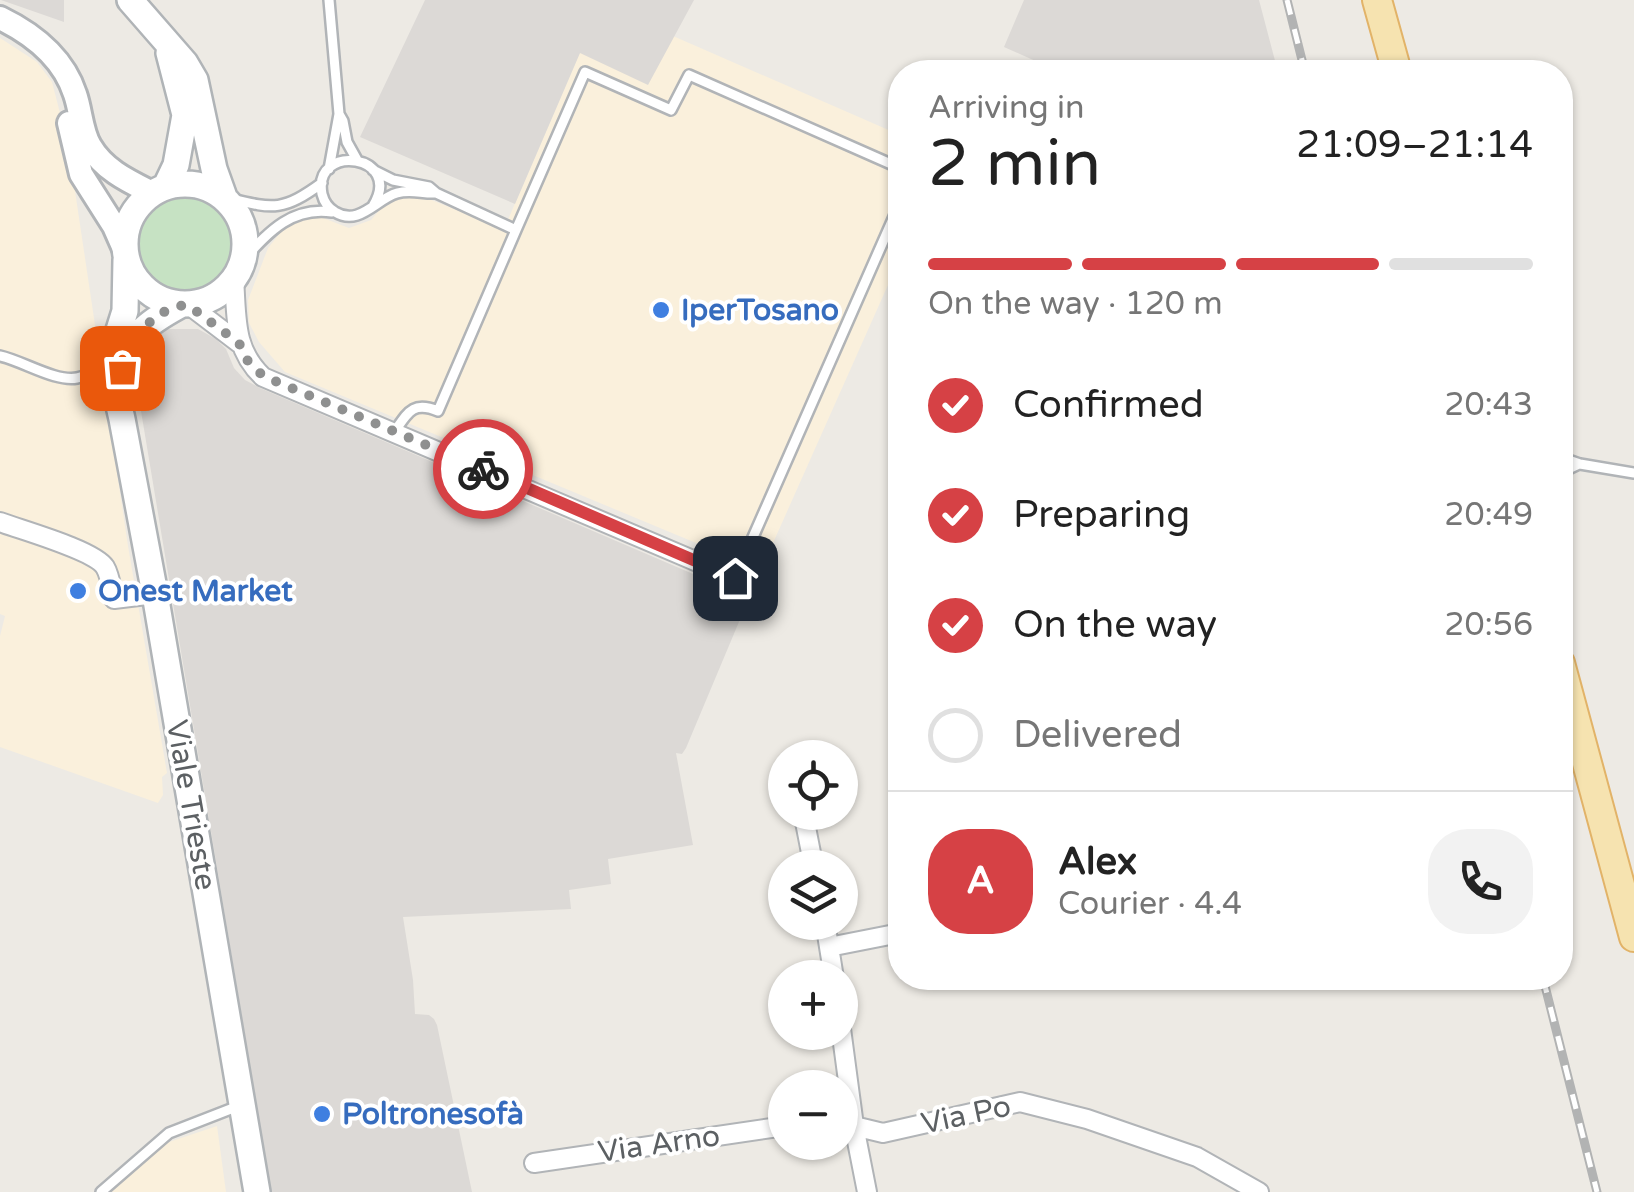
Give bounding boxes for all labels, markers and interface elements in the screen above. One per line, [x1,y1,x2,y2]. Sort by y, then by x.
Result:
text: Arriving in [928,89,1085,127]
text: 21:09–21:14 [1296,122,1533,168]
text: 2 min [928,125,1101,204]
text: On the way · 120 m [928,285,1223,323]
place label: IperTosano [681,292,839,329]
marker: IperTosano [650,299,672,321]
pin [80,326,165,411]
icon: bag [95,341,150,396]
icon: check [928,378,983,433]
text: Confirmed [1013,382,1204,428]
text: 20:43 [1444,386,1533,424]
courier [433,419,533,519]
icon: bike [456,442,511,497]
icon: check [928,488,983,543]
text: Preparing [1013,492,1190,538]
text: 20:49 [1444,496,1533,534]
pin [693,536,778,621]
icon: home [708,551,763,606]
place label: Onest Market [98,573,293,610]
marker: Onest Market [67,580,89,602]
icon: check [928,598,983,653]
text: On the way [1013,602,1217,648]
text: 20:56 [1444,606,1533,644]
text: Delivered [1013,712,1182,758]
street label: Viale Trieste [158,717,224,893]
map controls [768,740,858,1160]
button: locate [768,740,858,830]
button: phone [1428,829,1533,934]
text: Alex [1058,839,1137,885]
button: layers [768,850,858,940]
text: A [966,858,995,904]
text: Courier · 4.4 [1058,885,1242,923]
button: + [768,960,858,1050]
button: − [768,1070,858,1160]
street label: Via Po [918,1087,1014,1143]
place label: Poltronesofà [342,1096,524,1133]
marker: Poltronesofà [311,1103,333,1125]
street label: Via Arno [596,1117,722,1171]

